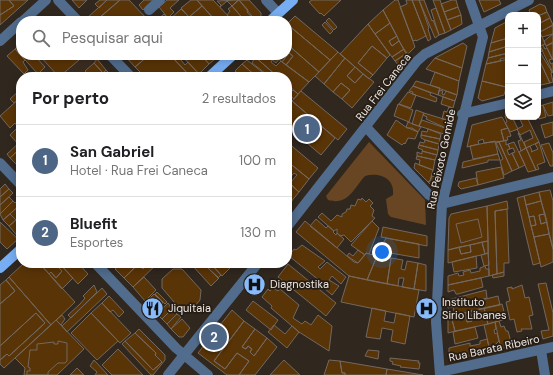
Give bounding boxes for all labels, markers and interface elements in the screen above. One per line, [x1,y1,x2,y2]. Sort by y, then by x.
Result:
map controls [505,12,541,120]
button: + [505,12,541,48]
search box [16,16,292,60]
icon: search [30,27,52,49]
text: Pesquisar aqui [62,28,163,48]
button: − [505,48,541,84]
street label: Rua Frei Caneca [352,50,414,124]
button: layers [505,84,541,120]
text: Por perto [32,87,109,109]
text: 2 resultados [202,90,276,107]
street label: Rua Peixoto Gomide [424,108,458,210]
pin: 1 [294,114,320,144]
text: San Gabriel [70,142,154,162]
text: 1 [43,152,47,169]
text: 100 m [239,152,276,169]
text: Hotel · Rua Frei Caneca [70,162,208,179]
text: Bluefit [70,214,118,234]
text: 2 [41,224,49,241]
text: 130 m [240,224,276,241]
text: Esportes [70,234,123,251]
your location [372,242,392,262]
hospital icon: Diagnostika [241,271,267,297]
place label: Diagnostika [270,277,329,291]
restaurant icon: Jiquitaia [139,295,165,321]
hospital icon: Instituto Sirio Libanes [413,295,439,321]
place label: Instituto Sirio Libanes [442,295,507,322]
place label: Jiquitaia [168,301,211,315]
pin: 2 [201,322,227,352]
street label: Rua Barata Ribeiro [447,332,541,364]

